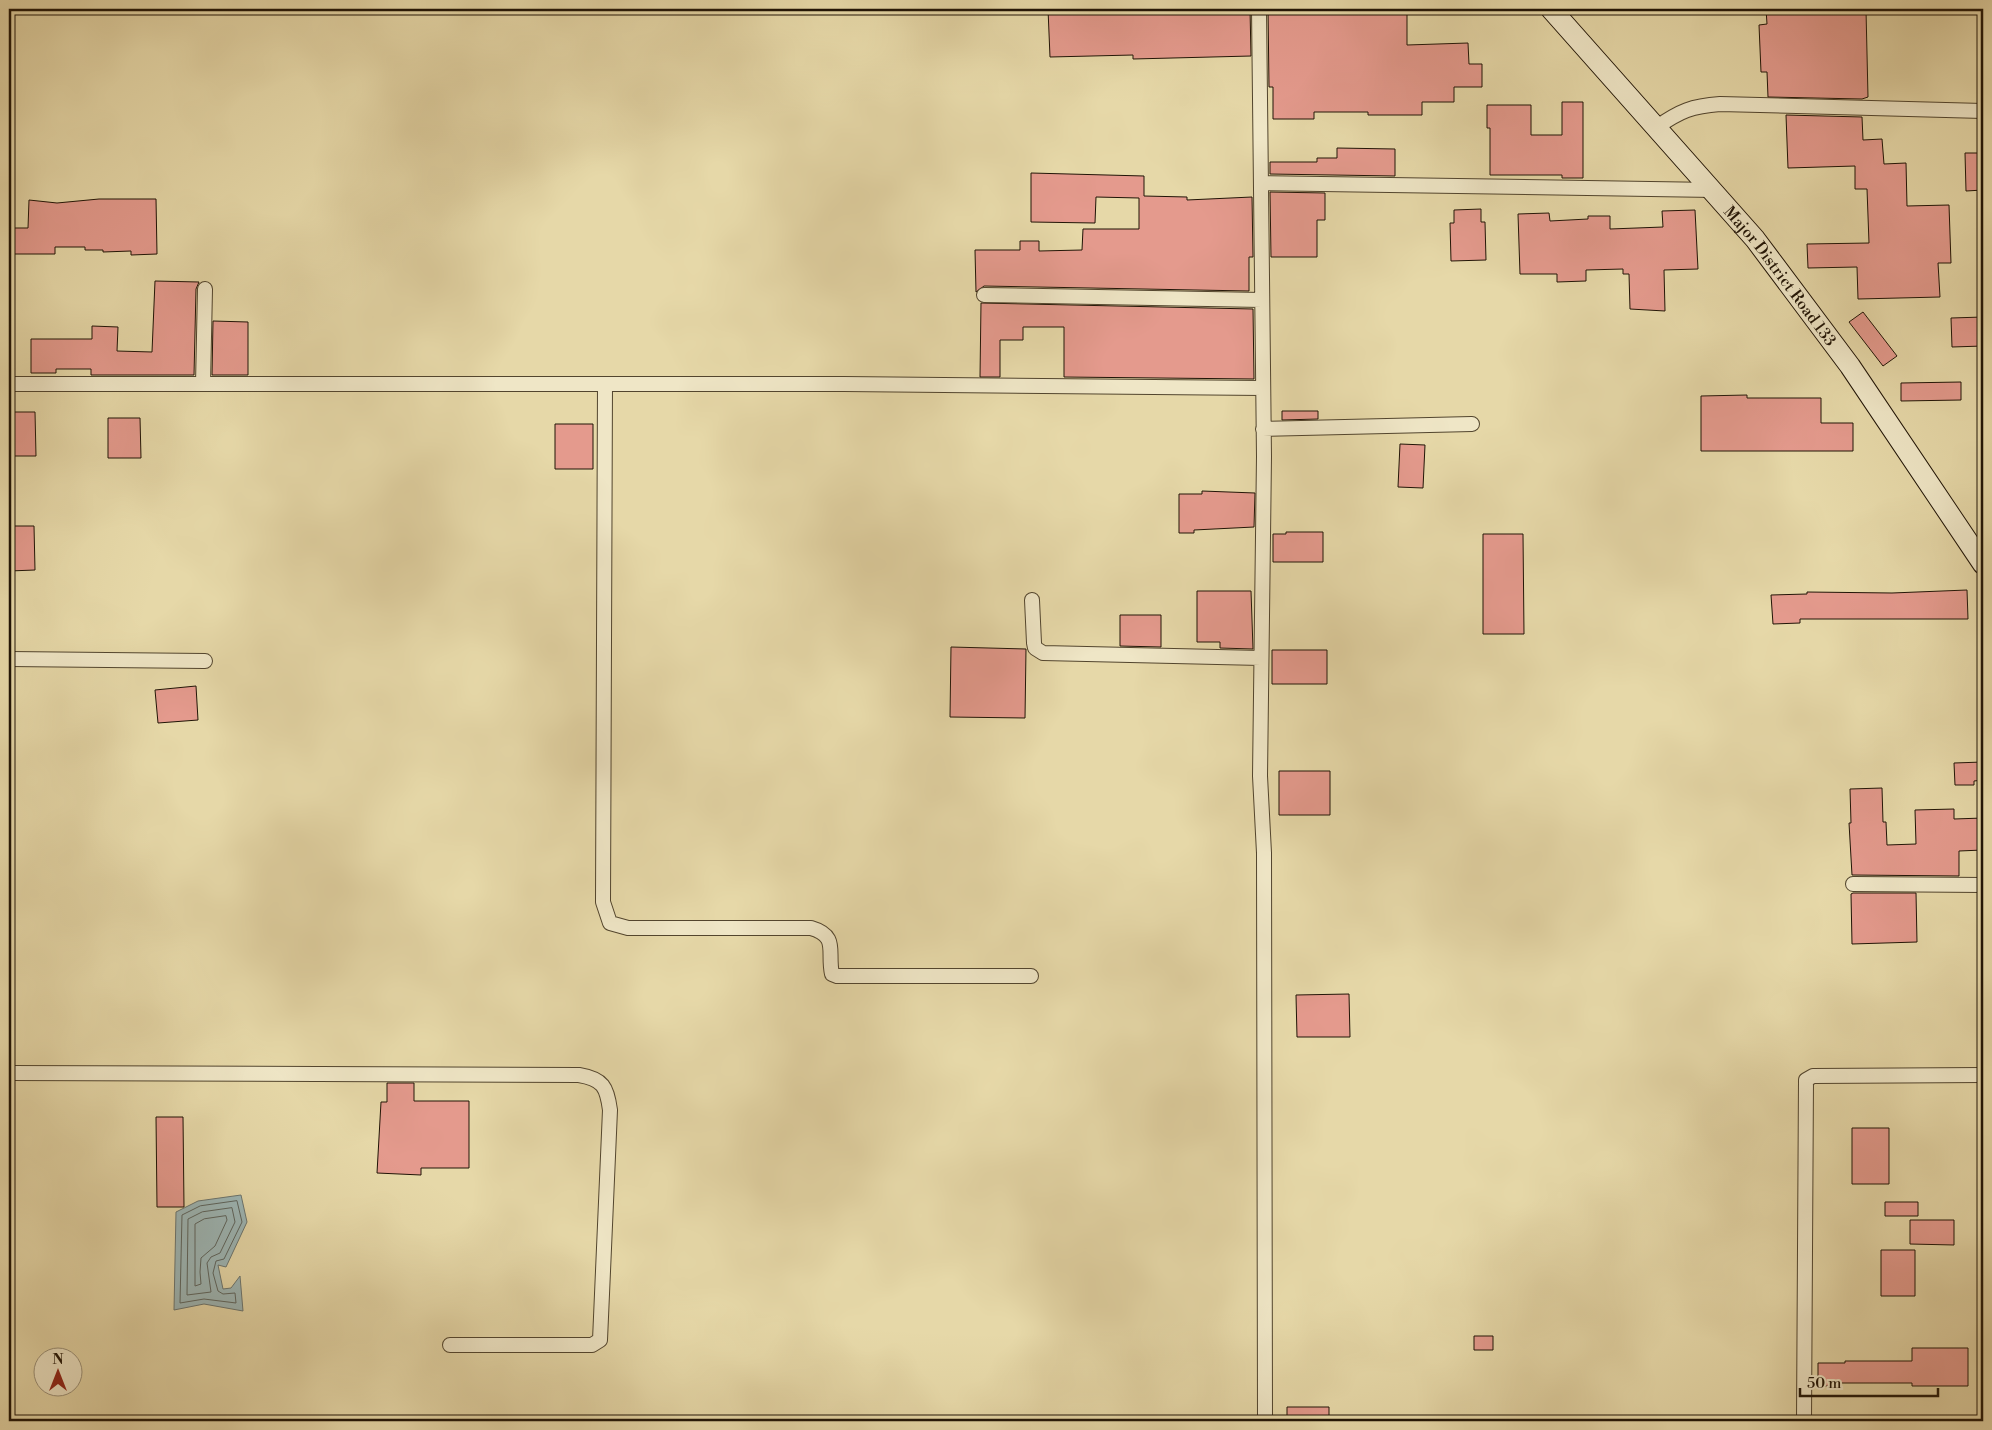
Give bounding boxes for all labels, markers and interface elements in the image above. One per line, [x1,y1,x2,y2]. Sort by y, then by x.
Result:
street label: Major District Road 133 [1719,202,1840,350]
north arrow [32,1348,82,1398]
text: N [52,1351,64,1369]
scale bar [1800,1365,1937,1397]
text: 50 m [1807,1374,1841,1393]

